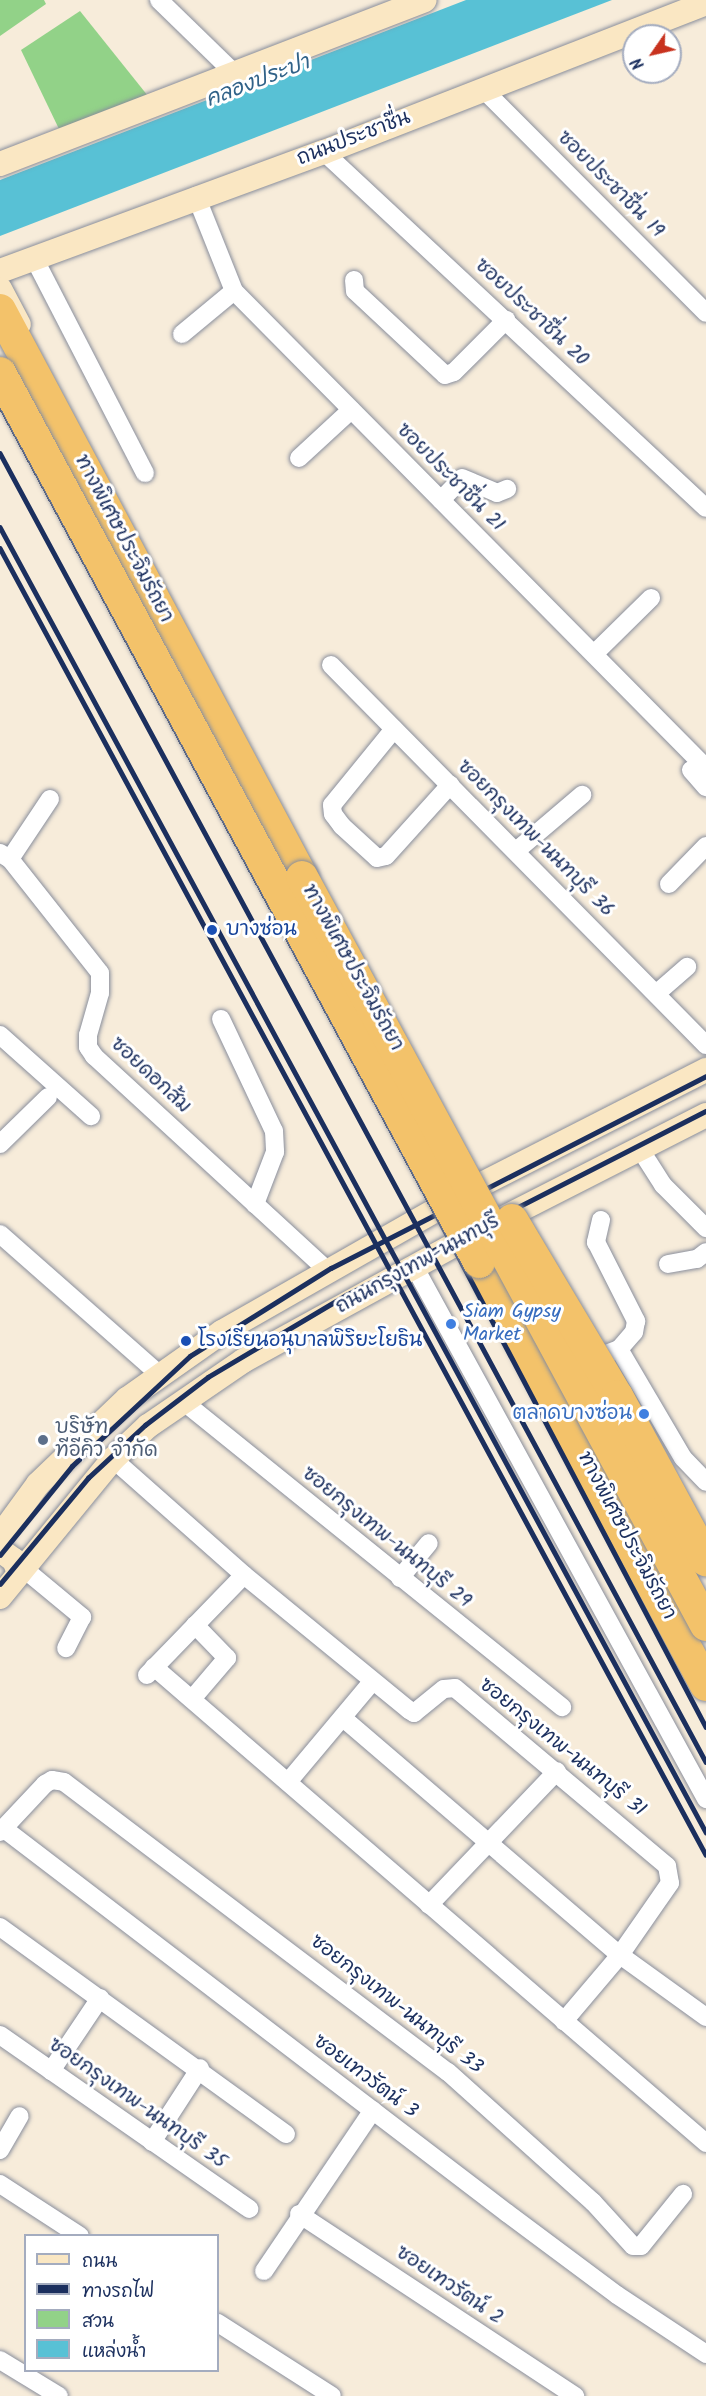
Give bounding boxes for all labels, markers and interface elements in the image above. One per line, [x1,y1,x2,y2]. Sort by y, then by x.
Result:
north arrow [622,24,682,84]
water label: คลองประปา [202,51,314,113]
text: N [625,52,652,74]
street label: ถนนประชาชื่น [294,106,414,172]
street label: ซอยประชาชื่น 19 [552,127,668,243]
street label: ซอยประชาชื่น 20 [469,254,593,372]
street label: ซอยประชาชื่น 21 [391,419,509,537]
street label: ทางพิเศษประจิมรัถยา [69,451,177,627]
street label: ซอยกรุงเทพ-นนทบุรี 36 [451,755,619,923]
street label: ทางพิเศษประจิมรัถยา [296,880,408,1056]
place label: บางซ่อน [226,918,297,942]
marker: บางซ่อน [203,921,221,939]
street label: ซอยดอกส้ม [105,1033,195,1119]
street label: ถนนกรุงเทพ-นนทบุรี [332,1210,504,1320]
place label: Siam Gypsy Market [463,1300,561,1347]
marker: Siam Gypsy Market [444,1317,458,1331]
place label: โรงเรียนอนุบาลพิริยะโยธิน [198,1329,422,1353]
marker: โรงเรียนอนุบาลพิริยะโยธิน [179,1334,193,1348]
place label: ตลาดบางซ่อน [513,1402,632,1426]
marker: ตลาดบางซ่อน [637,1407,651,1421]
place label: บริษัท ทีอีคิว จำกัด [55,1416,158,1463]
marker: บริษัท ทีอีคิว จำกัด [36,1433,50,1447]
street label: ทางพิเศษประจิมรัถยา [572,1448,680,1624]
street label: ซอยกรุงเทพ-นนทบุรี 29 [296,1462,476,1614]
street label: ซอยกรุงเทพ-นนทบุรี 31 [474,1673,650,1823]
street label: ซอยกรุงเทพ-นนทบุรี 33 [305,1930,487,2080]
street label: ซอยเทวรัตน์ 3 [308,2030,422,2124]
street label: ซอยกรุงเทพ-นนทบุรี 35 [43,2033,231,2175]
legend [24,2234,219,2372]
street label: ซอยเทวรัตน์ 2 [391,2241,507,2331]
text: ถนน [82,2248,117,2277]
text: ทางรถไฟ [82,2278,154,2307]
text: สวน [82,2308,114,2337]
text: แหล่งน้ำ [82,2338,146,2367]

